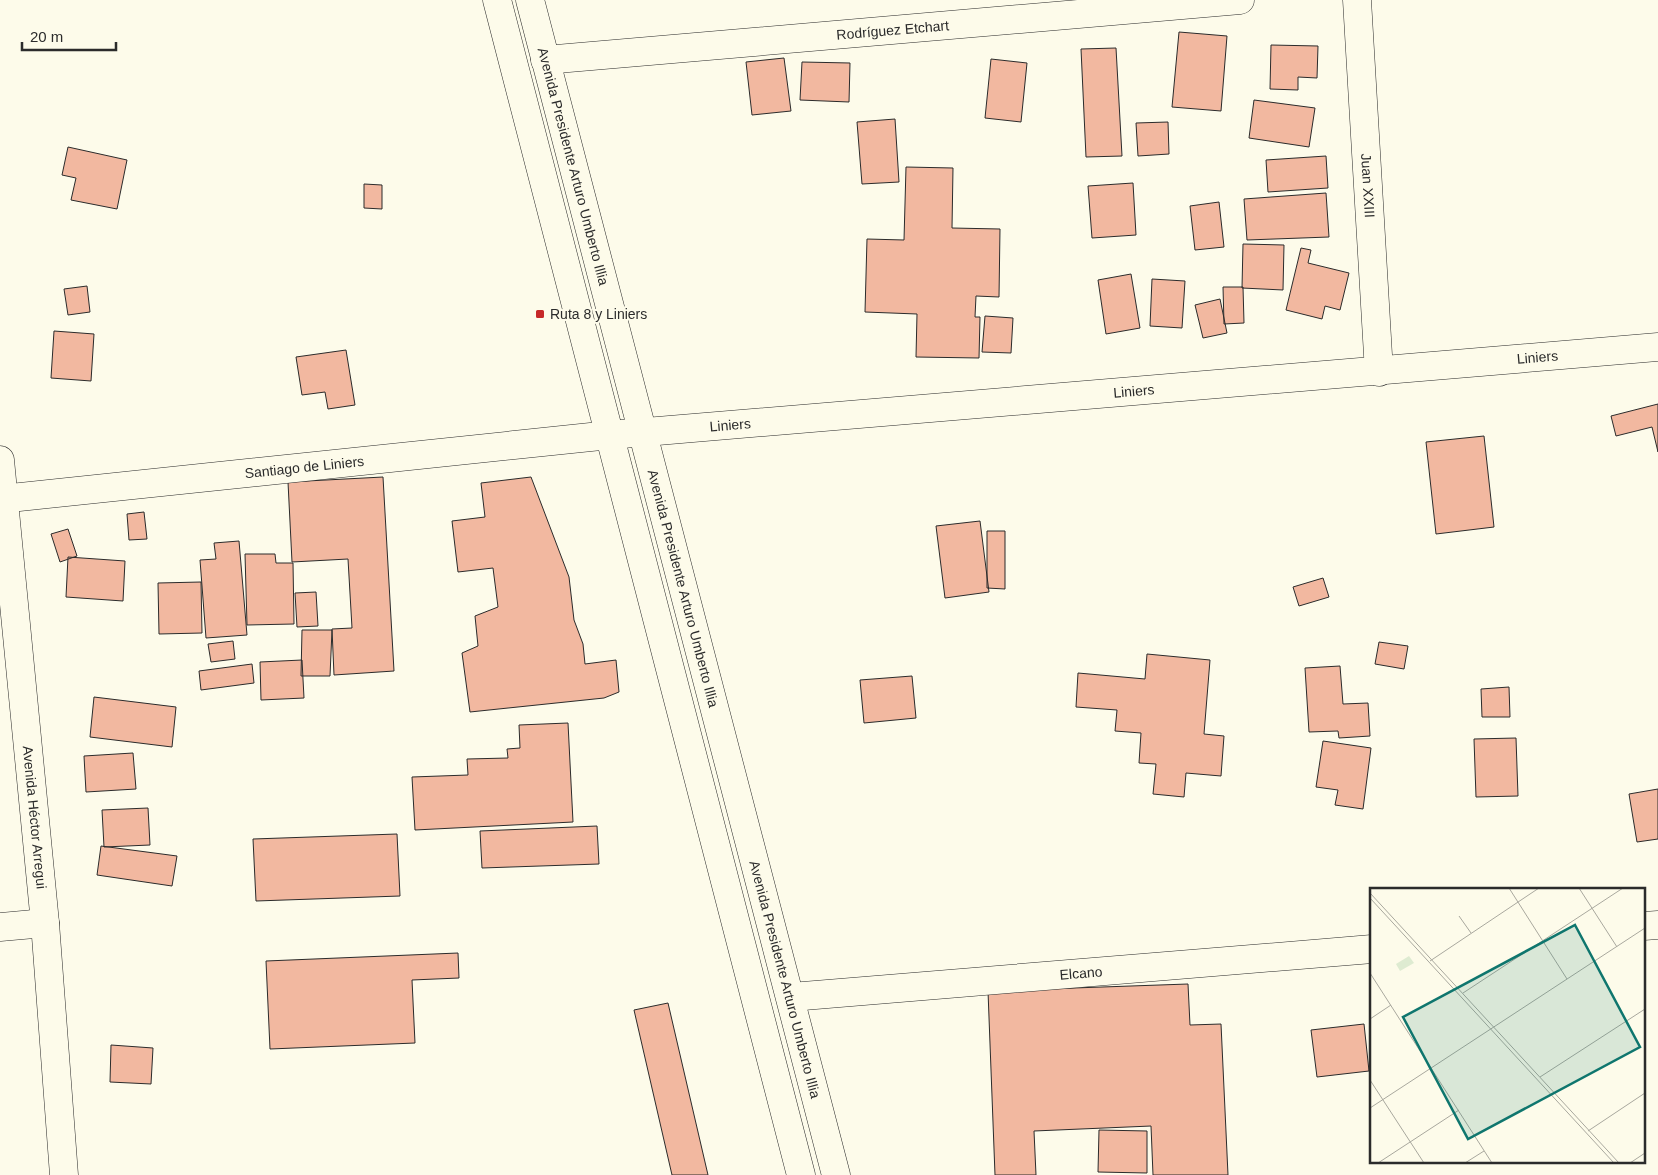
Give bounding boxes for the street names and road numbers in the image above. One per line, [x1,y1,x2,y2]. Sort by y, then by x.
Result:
street label: Rodríguez Etchart [836,17,950,43]
street label: Avenida Presidente Arturo Umberto Illia [535,46,612,287]
street label: Juan XXIII [1358,153,1378,218]
street label: Liniers [1516,347,1559,367]
street label: Liniers [1113,381,1155,401]
street label: Liniers [709,415,751,435]
street label: Santiago de Liniers [244,453,365,481]
street label: Avenida Presidente Arturo Umberto Illia [645,468,722,709]
street label: Avenida Héctor Arregui [20,745,50,890]
street label: Avenida Presidente Arturo Umberto Illia [746,859,824,1100]
street label: Elcano [1059,963,1103,983]

